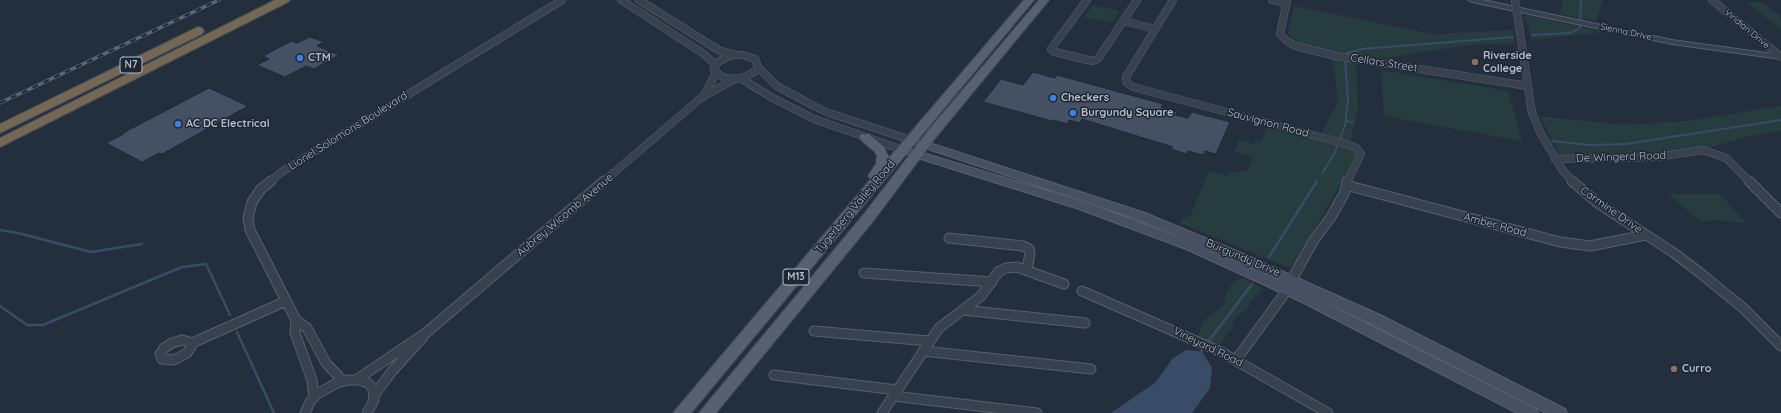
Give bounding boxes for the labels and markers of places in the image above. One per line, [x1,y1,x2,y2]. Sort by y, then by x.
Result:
place label: Riverside College [1483,49,1532,75]
place label: CTM [308,51,331,65]
marker: CTM [295,53,305,63]
marker: Riverside College [1470,57,1480,67]
place label: Checkers [1061,91,1109,105]
marker: Checkers [1048,93,1058,103]
place label: Burgundy Square [1081,106,1174,120]
marker: Burgundy Square [1068,108,1078,118]
place label: AC DC Electrical [186,117,270,131]
marker: AC DC Electrical [173,119,183,129]
place label: Curro [1682,362,1712,376]
marker: Curro [1669,364,1679,374]

